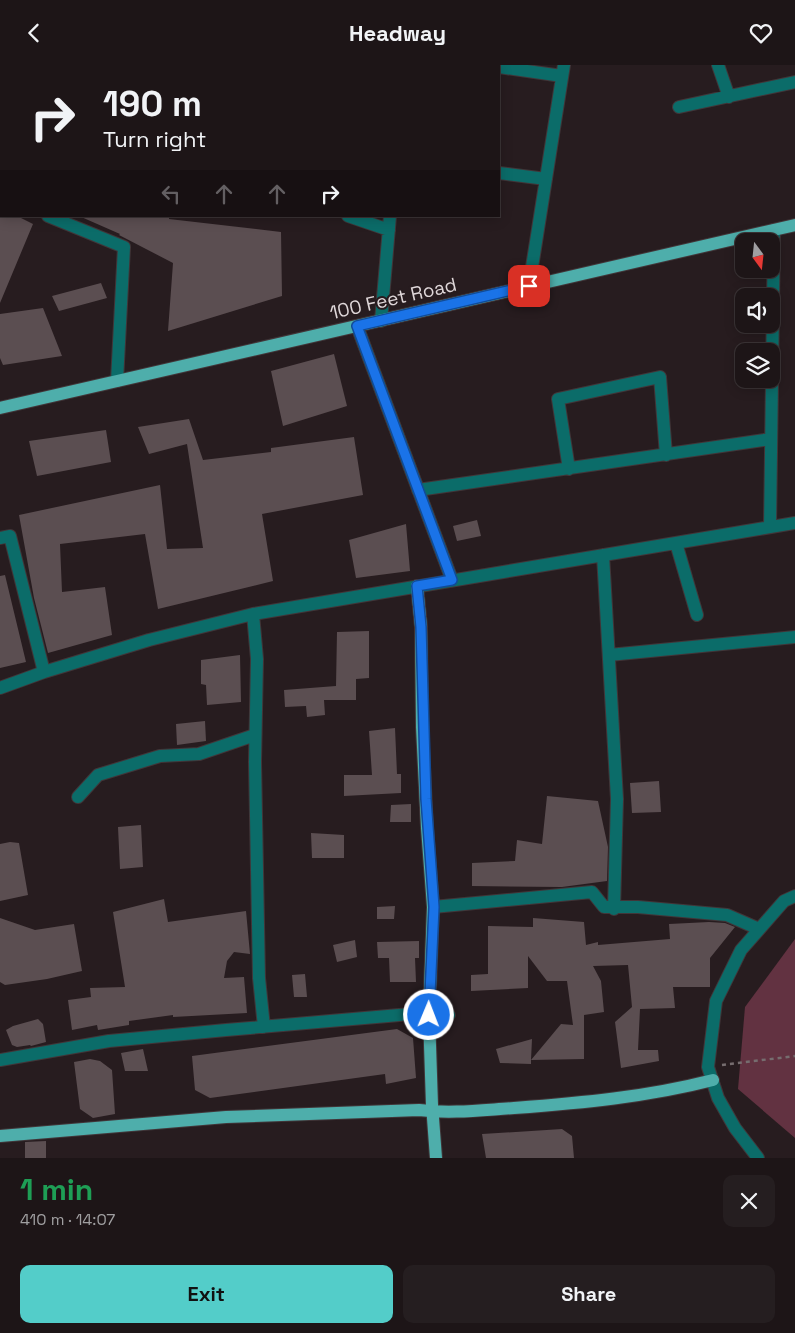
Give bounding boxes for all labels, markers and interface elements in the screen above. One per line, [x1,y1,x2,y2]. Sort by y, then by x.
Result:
icon: back [20,19,48,47]
text: Headway [349,19,446,47]
icon: heart [747,19,775,47]
text: 190 m [103,82,202,126]
icon: right [20,85,85,150]
text: Turn right [103,125,206,153]
icon: left [157,180,185,208]
icon: ahead [210,180,238,208]
icon: ahead [263,180,291,208]
icon: right [316,180,344,208]
north arrow [735,233,780,277]
map controls [735,233,780,388]
pin [508,265,550,307]
street label: 100 Feet Road [327,272,459,325]
icon: arrive [515,272,543,300]
button: sound [735,288,780,333]
button: layers [735,343,780,388]
position arrow [402,988,454,1040]
text: 1 min [20,1170,93,1209]
button: close [723,1175,775,1227]
text: 410 m · 14:07 [20,1209,115,1230]
button: Exit [20,1265,393,1323]
button: Share [403,1265,775,1323]

